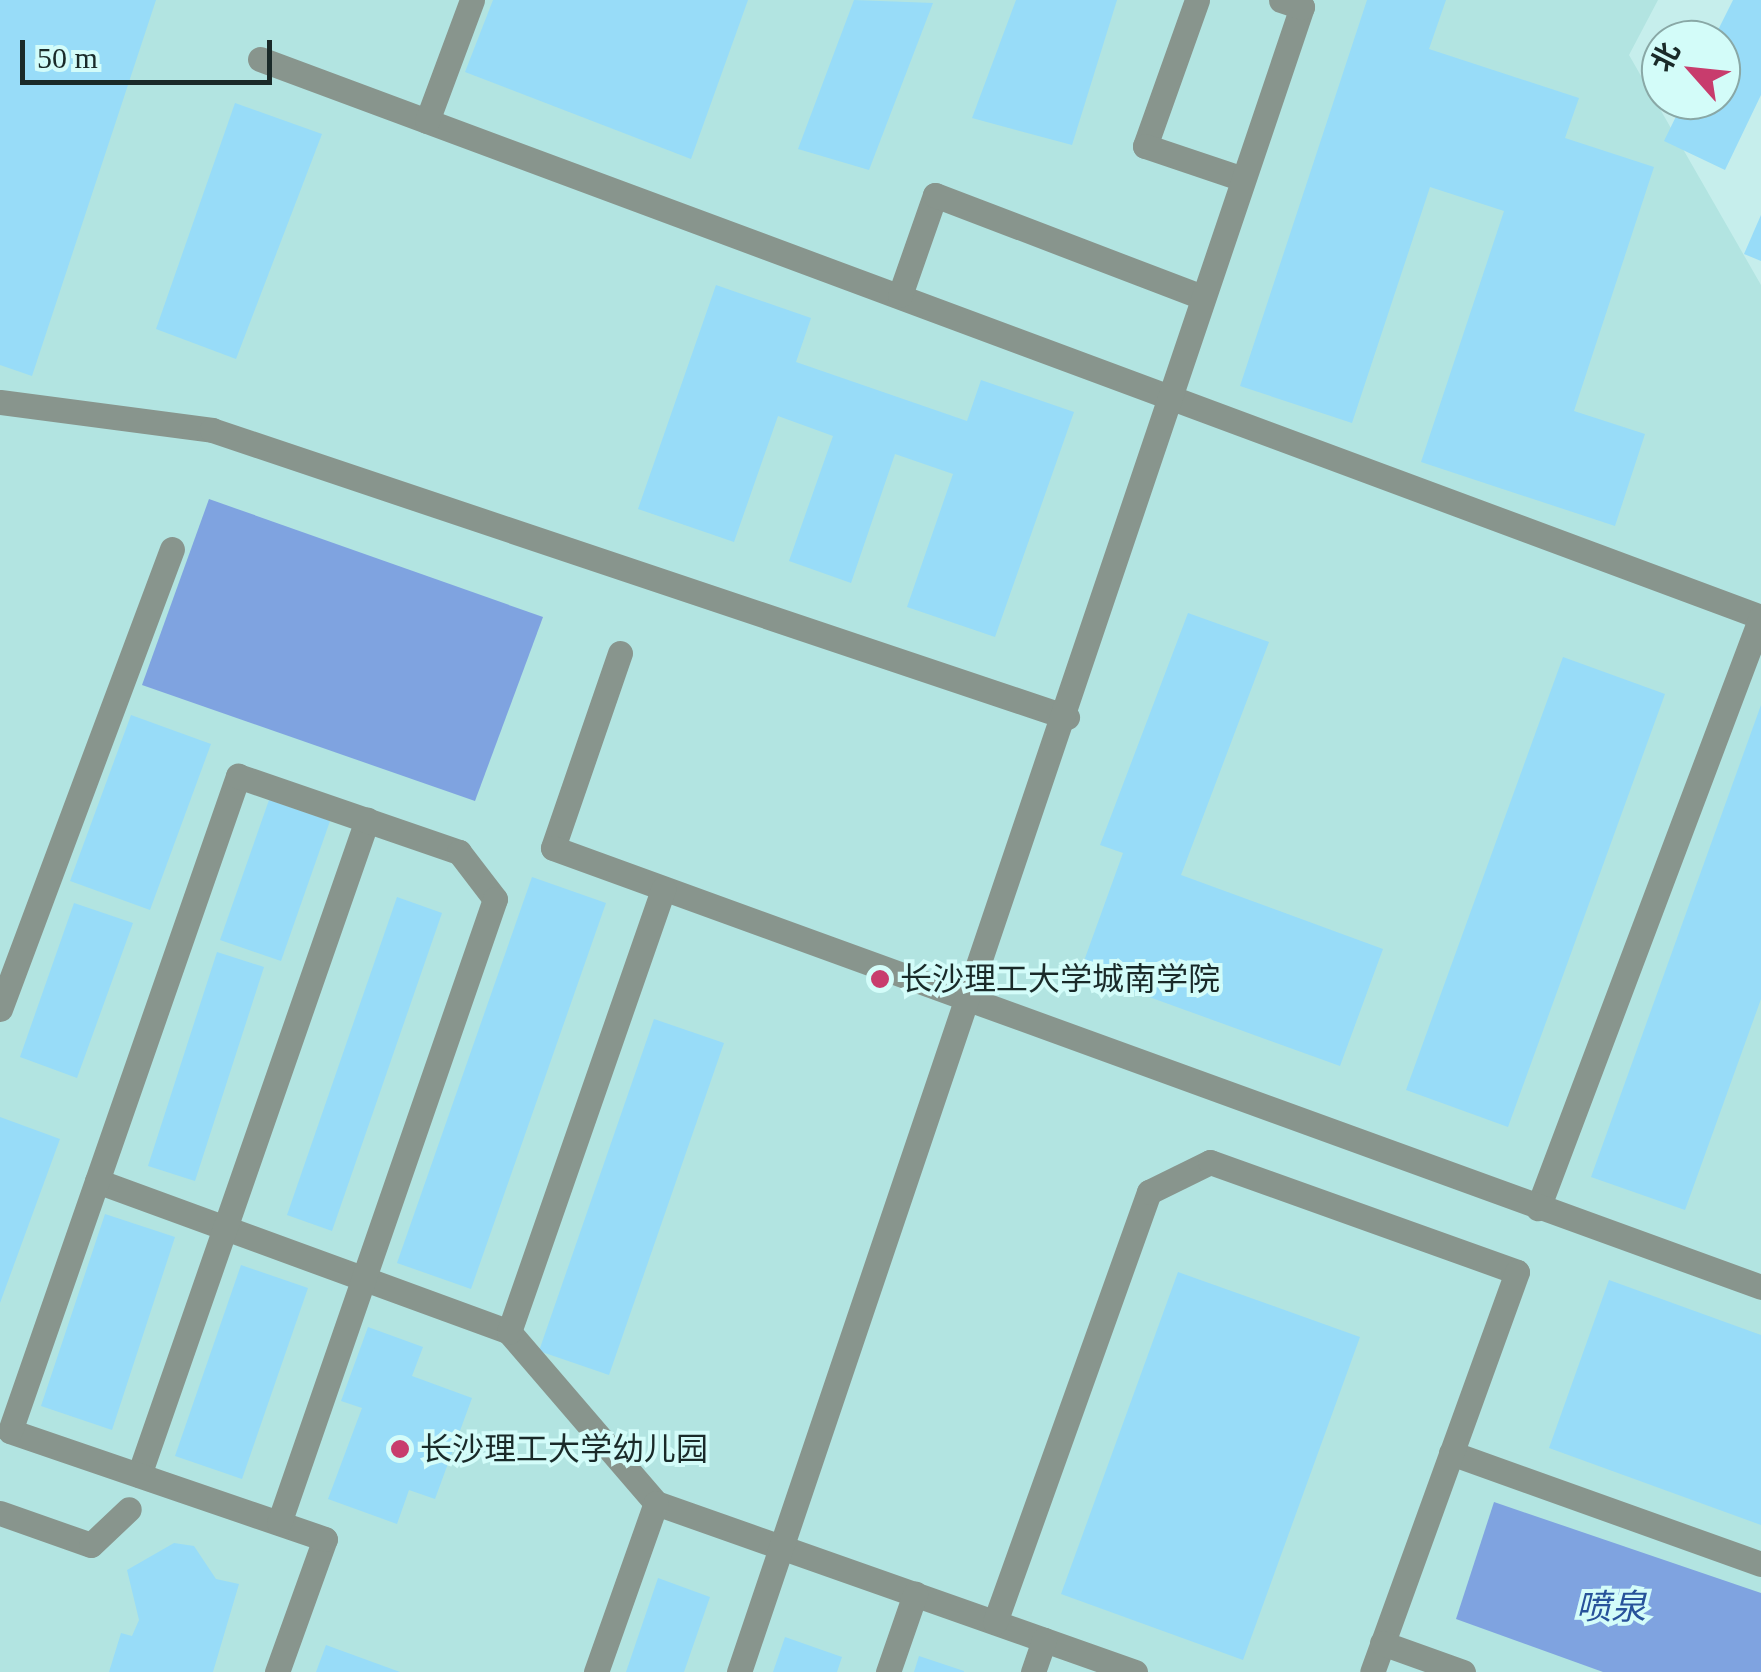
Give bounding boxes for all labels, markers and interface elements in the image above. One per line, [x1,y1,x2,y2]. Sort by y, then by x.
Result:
scale bar [25,20,278,82]
north arrow [1641,20,1741,120]
text: 北 [1645,38,1686,77]
text: 50 m [37,41,98,74]
place label: 长沙理工大学城南学院 [900,960,1220,998]
marker: 长沙理工大学城南学院 [869,968,891,990]
place label: 长沙理工大学幼儿园 [420,1430,708,1468]
marker: 长沙理工大学幼儿园 [389,1438,411,1460]
water label: 喷泉 [1576,1587,1646,1629]

